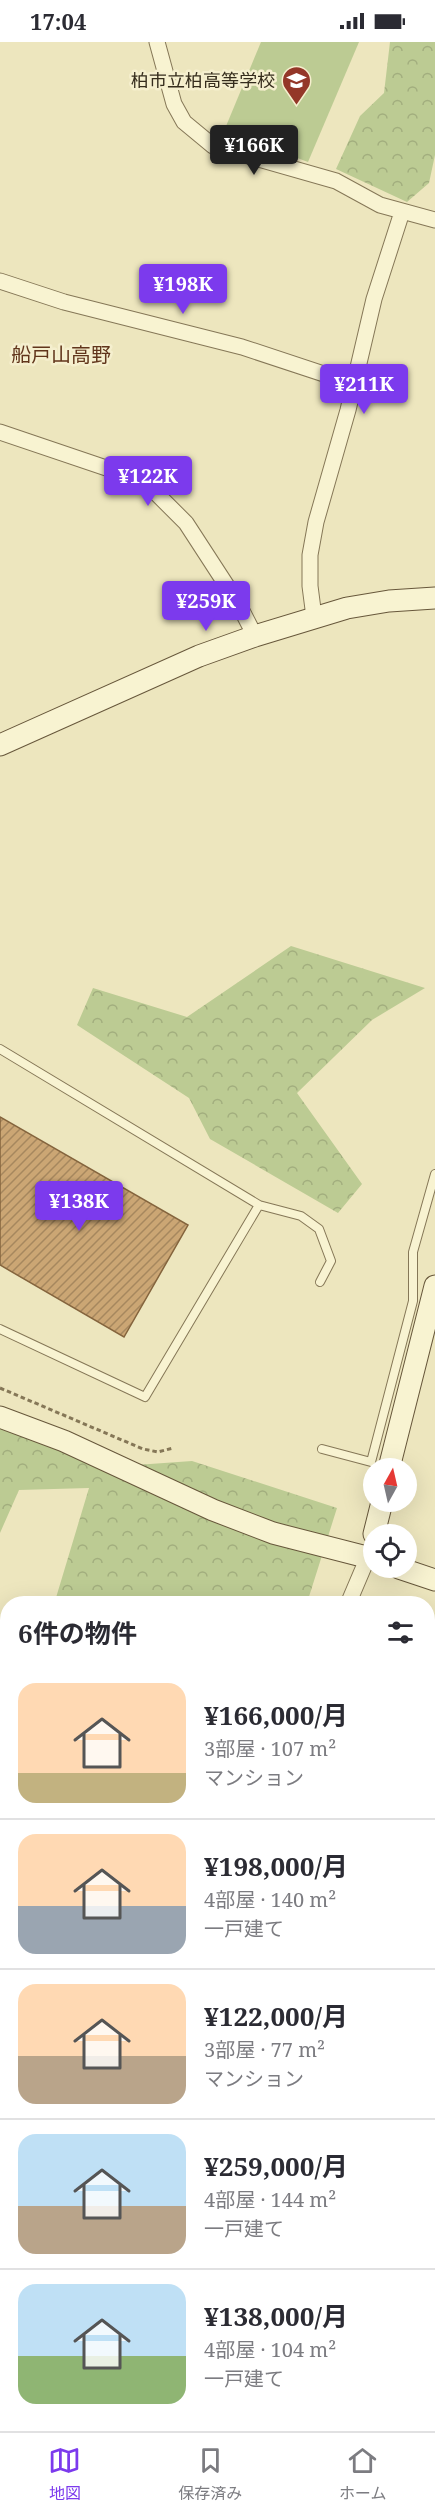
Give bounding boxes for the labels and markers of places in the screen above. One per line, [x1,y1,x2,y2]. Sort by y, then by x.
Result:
school or university icon: 柏市立柏高等学校 [280,64,312,106]
place label: 柏市立柏高等学校 [131,68,275,92]
pin: ¥166K [212,125,296,176]
pin: ¥198K [141,264,225,315]
pin: ¥211K [322,364,406,415]
pin: ¥122K [106,456,190,507]
pin: ¥259K [164,581,248,632]
pin: ¥138K [37,1181,121,1232]

